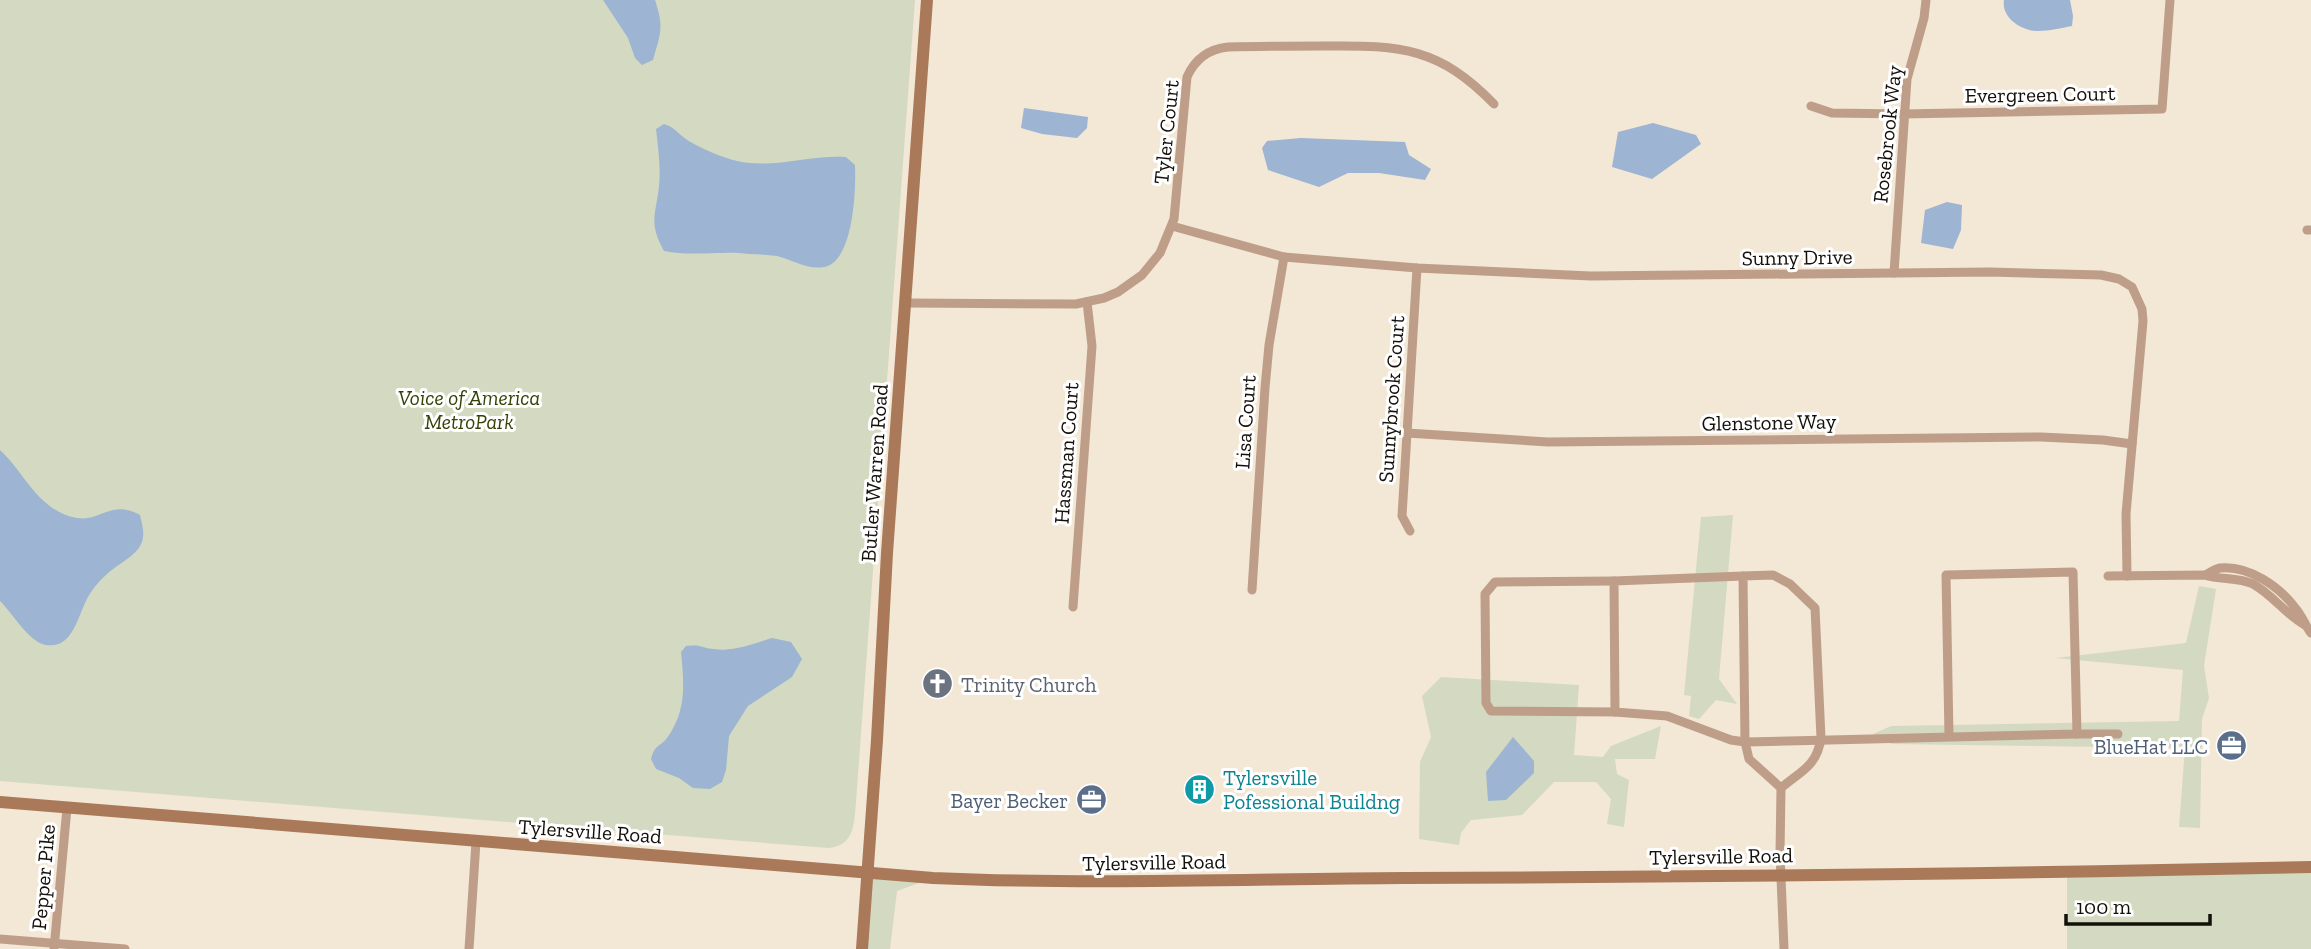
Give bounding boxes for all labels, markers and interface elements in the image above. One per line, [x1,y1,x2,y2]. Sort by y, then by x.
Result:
street label: Rosebrook Way [1867,64,1907,204]
street label: Tyler Court [1148,79,1184,185]
street label: Evergreen Court [1964,80,2116,108]
street label: Sunny Drive [1741,244,1853,270]
street label: Sunnybrook Court [1373,314,1409,483]
street label: Lisa Court [1229,374,1261,470]
street label: Hassman Court [1049,381,1083,525]
street label: Butler Warren Road [855,383,893,563]
park label: Voice of America MetroPark [398,385,540,434]
street label: Glenstone Way [1701,408,1837,436]
church icon: Trinity Church [921,667,955,701]
place label: Trinity Church [961,672,1097,697]
office icon: BlueHat LLC [2214,729,2248,763]
place label: BlueHat LLC [2094,734,2208,759]
place label: Tylersville Pofessional Buildng [1223,765,1401,814]
building icon: Tylersville Pofessional Buildng [1183,772,1217,806]
office icon: Bayer Becker [1074,783,1108,817]
place label: Bayer Becker [951,788,1068,813]
street label: Tylersville Road [517,814,663,849]
street label: Pepper Pike [26,823,60,931]
street label: Tylersville Road [1649,842,1794,870]
street label: Tylersville Road [1082,848,1227,876]
scale bar [2066,883,2210,927]
text: 100 m [2076,894,2131,919]

